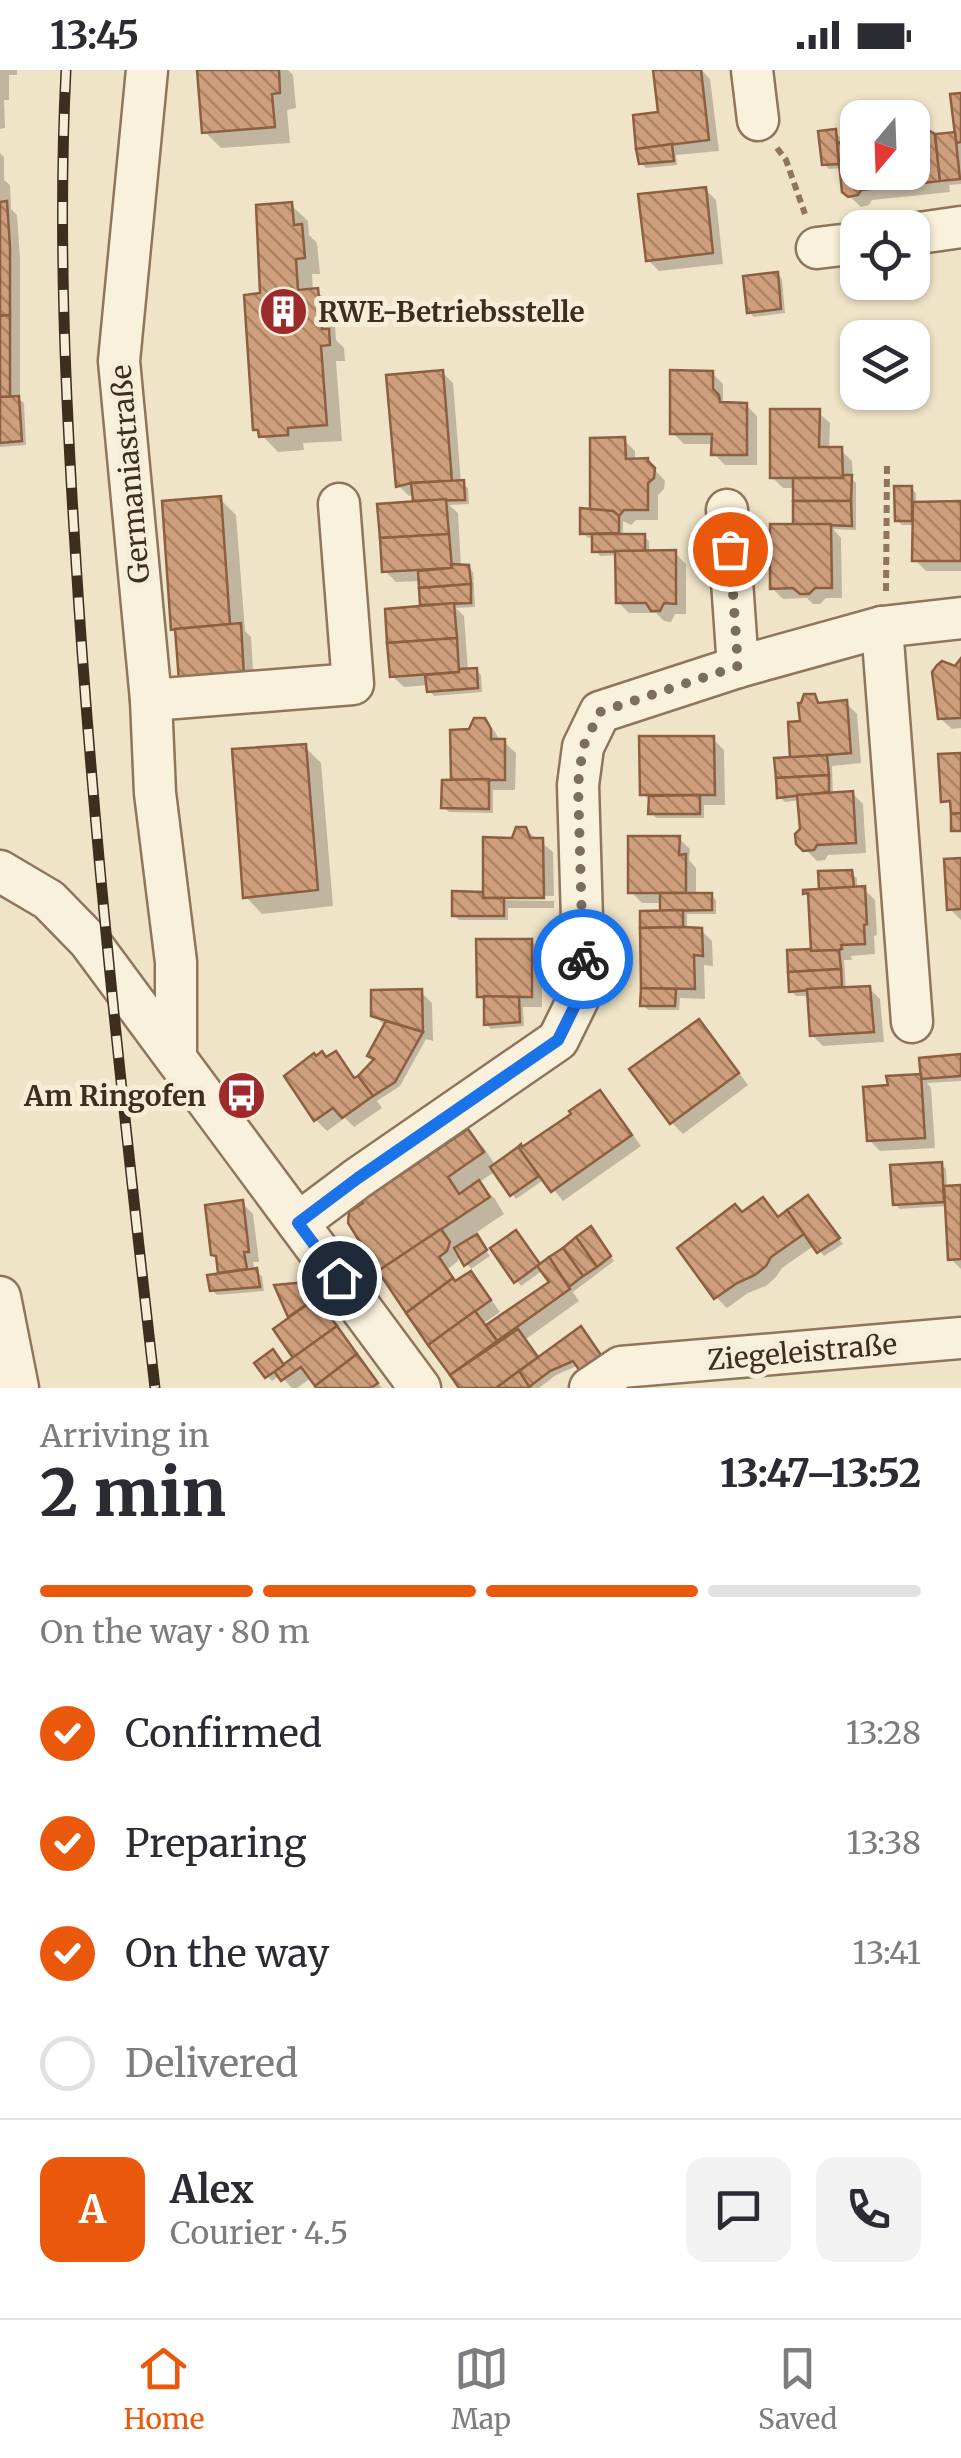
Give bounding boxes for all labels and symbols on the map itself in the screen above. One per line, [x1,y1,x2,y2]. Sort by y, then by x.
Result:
north arrow [840,100,930,190]
building icon: RWE-Betriebsstelle [257,286,309,338]
place label: RWE-Betriebsstelle [318,294,585,330]
street label: Germaniastraße [103,363,157,585]
pin [688,507,773,592]
courier [533,909,633,1009]
bus stop icon: Am Ringofen [215,1070,267,1122]
place label: Am Ringofen [23,1078,206,1114]
pin [297,1236,382,1321]
street label: Ziegeleistraße [706,1326,898,1378]

